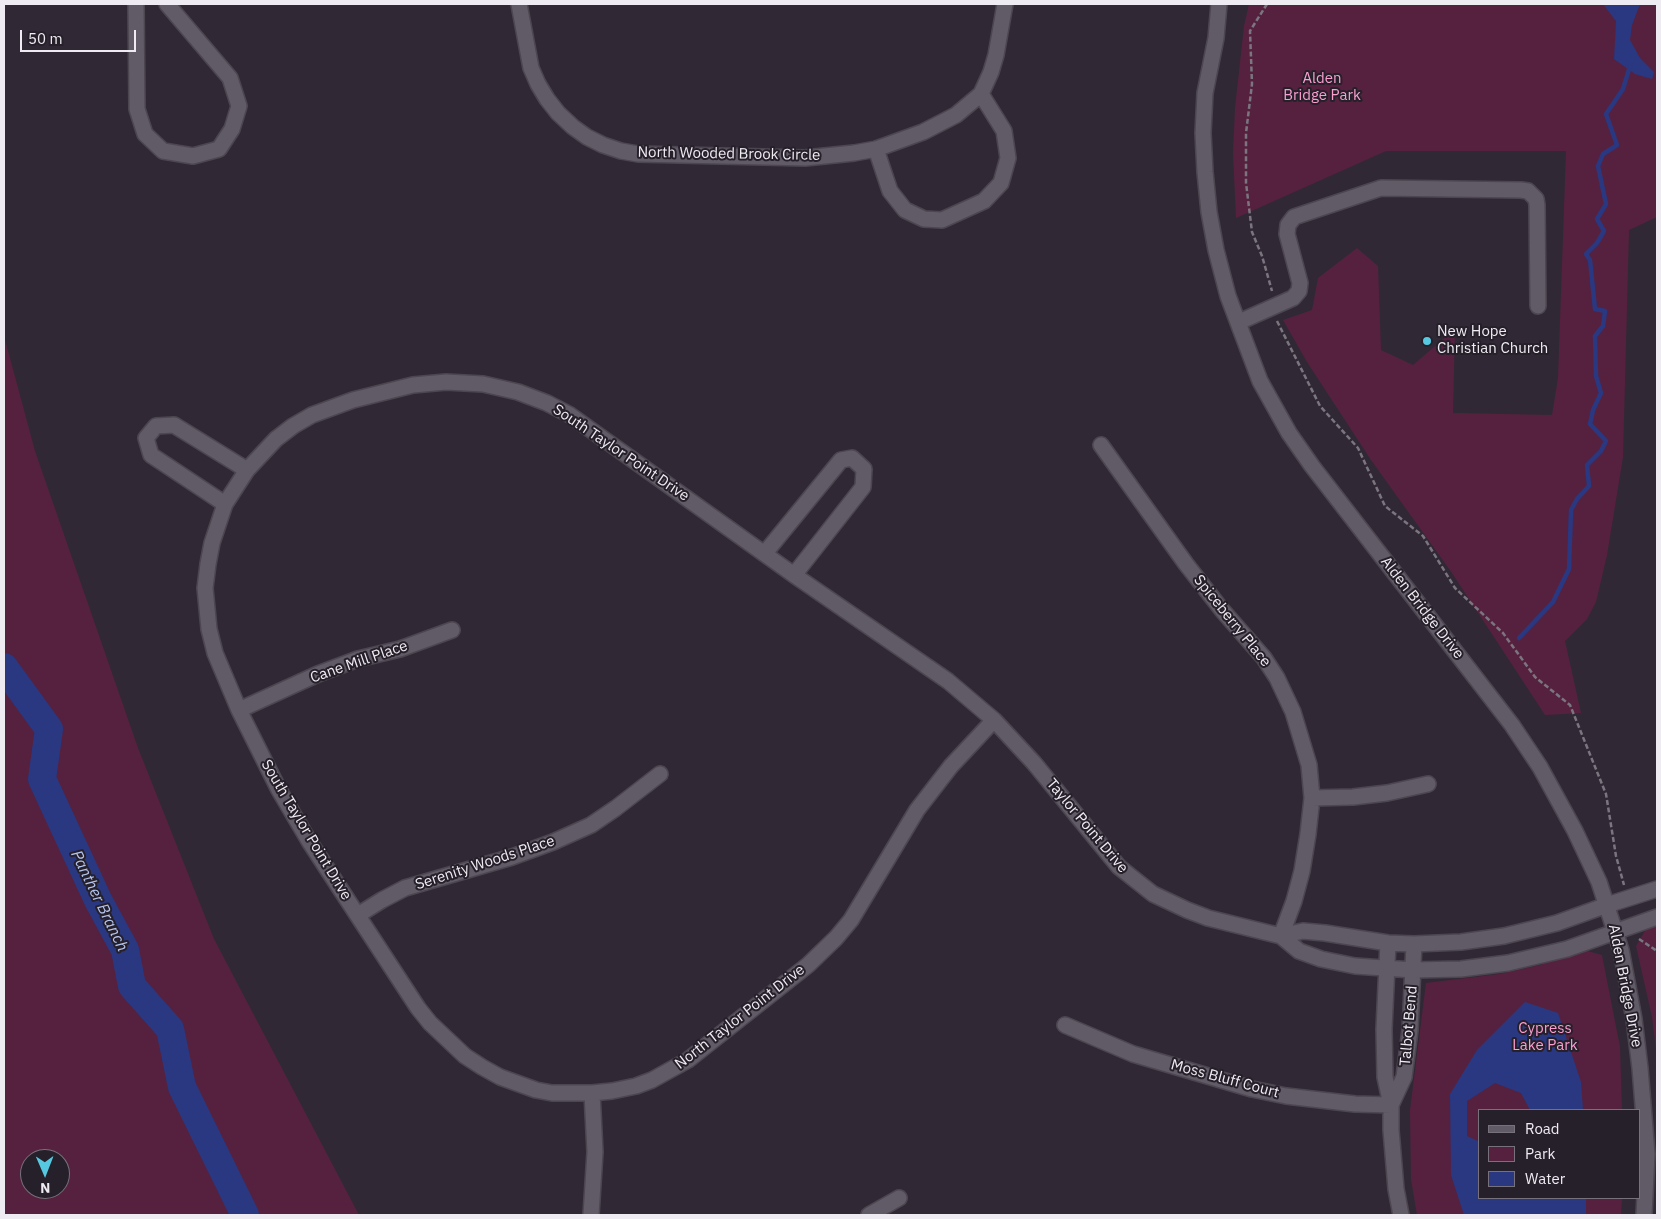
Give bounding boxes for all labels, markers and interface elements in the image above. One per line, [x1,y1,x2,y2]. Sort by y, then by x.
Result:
scale bar [22,20,139,52]
text: 50 m [28,29,63,48]
park label: Alden Bridge Park [1283,70,1361,105]
street label: North Wooded Brook Circle [637,143,821,165]
place label: New Hope Christian Church [1437,323,1548,358]
marker: New Hope Christian Church [1421,335,1433,347]
street label: South Taylor Point Drive [549,401,693,505]
street label: Alden Bridge Drive [1376,553,1468,663]
street label: Spiceberry Place [1189,571,1275,671]
street label: Cane Mill Place [308,637,410,687]
street label: South Taylor Point Drive [257,757,355,903]
street label: Taylor Point Drive [1042,775,1132,877]
street label: Serenity Woods Place [413,832,557,894]
water label: Panther Branch [66,847,132,955]
street label: Alden Bridge Drive [1604,923,1646,1049]
street label: North Taylor Point Drive [672,961,808,1073]
street label: Talbot Bend [1397,985,1421,1067]
park label: Cypress Lake Park [1512,1020,1578,1055]
street label: Moss Bluff Court [1169,1056,1281,1102]
legend [1478,1109,1641,1199]
text: Road [1525,1119,1560,1138]
text: Park [1525,1144,1555,1163]
north arrow [20,1149,70,1199]
text: Water [1525,1169,1565,1188]
text: N [40,1179,50,1197]

